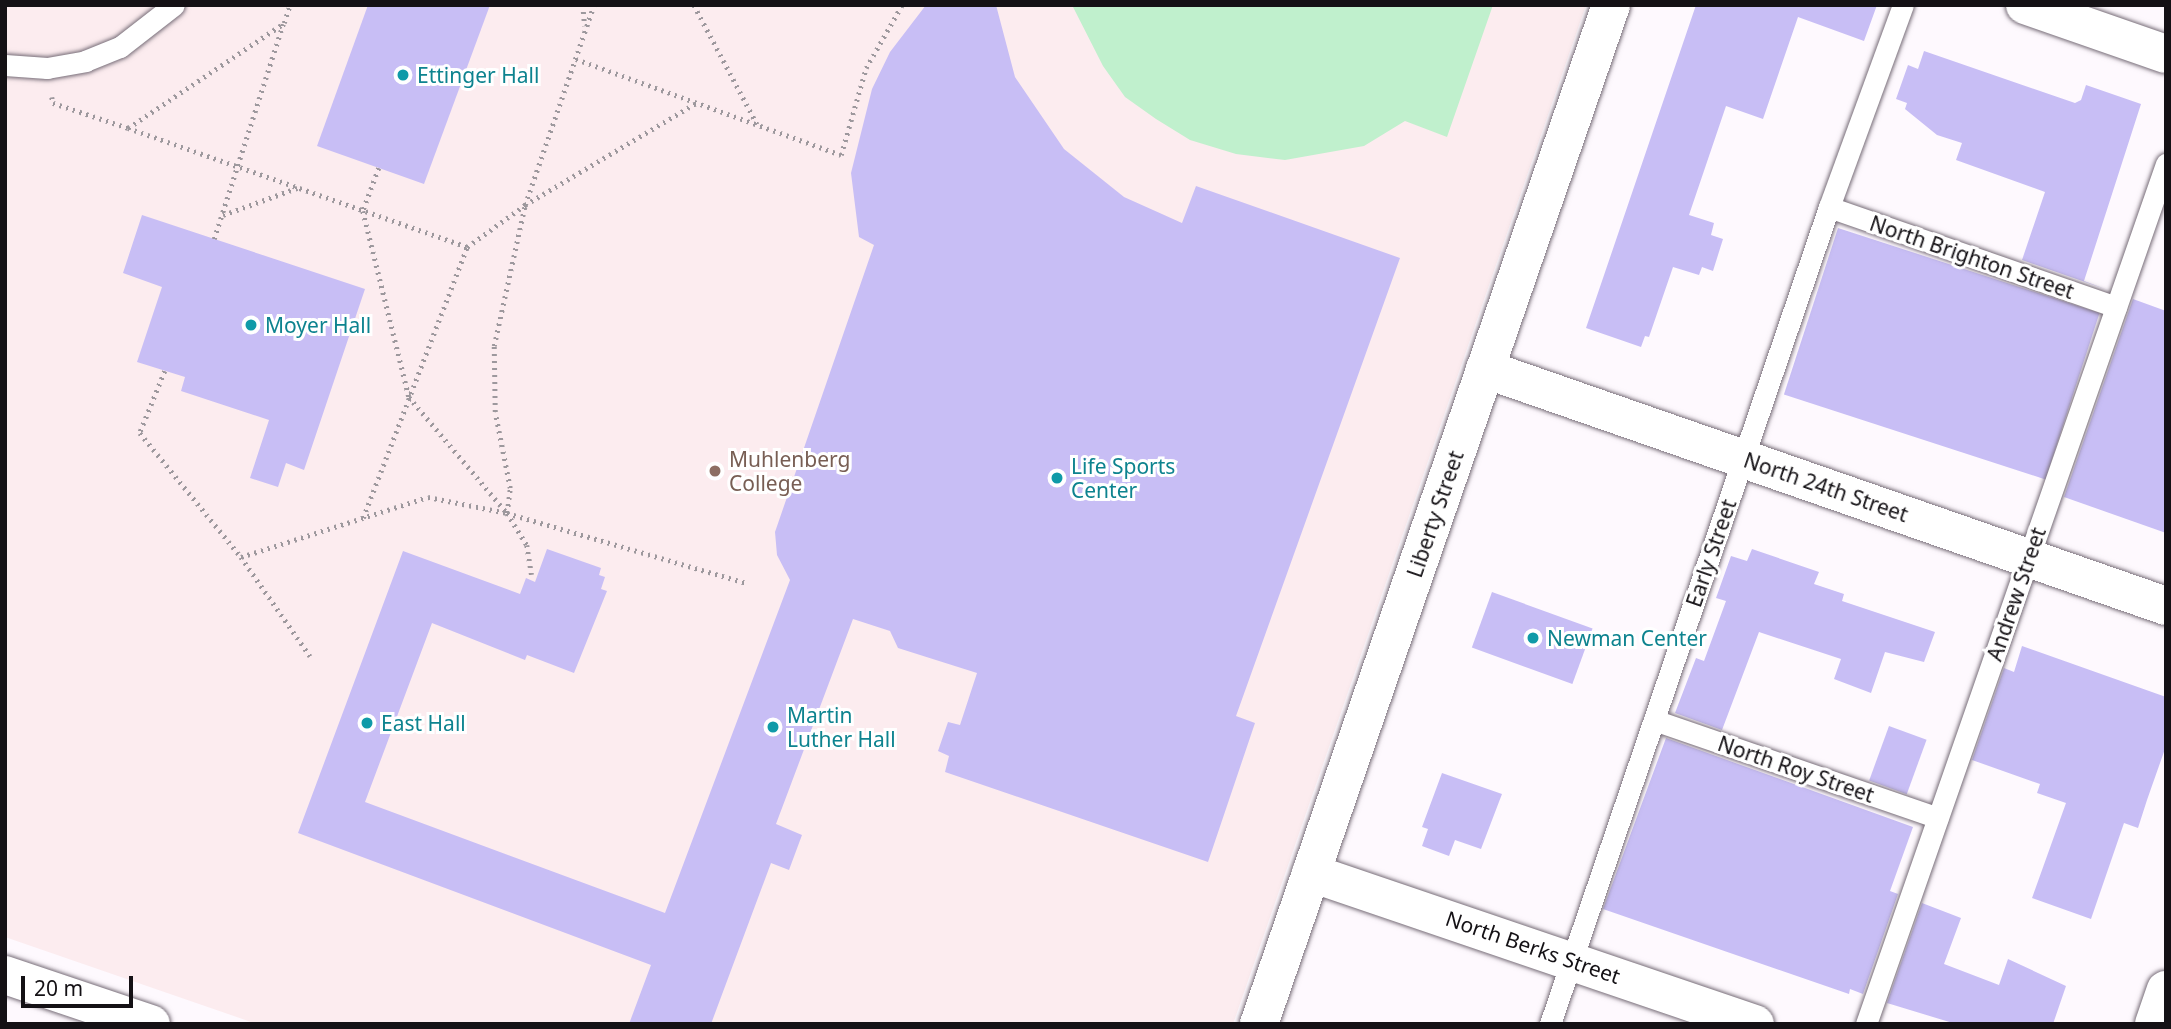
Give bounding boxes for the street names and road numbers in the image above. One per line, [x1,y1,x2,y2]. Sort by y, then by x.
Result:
street label: North Brighton Street [1867,210,2077,304]
street label: Liberty Street [1402,447,1468,581]
street label: North 24th Street [1741,447,1911,527]
street label: Early Street [1681,496,1741,610]
street label: Andrew Street [1981,524,2051,664]
street label: North Roy Street [1715,730,1877,808]
street label: North Berks Street [1442,905,1624,989]

